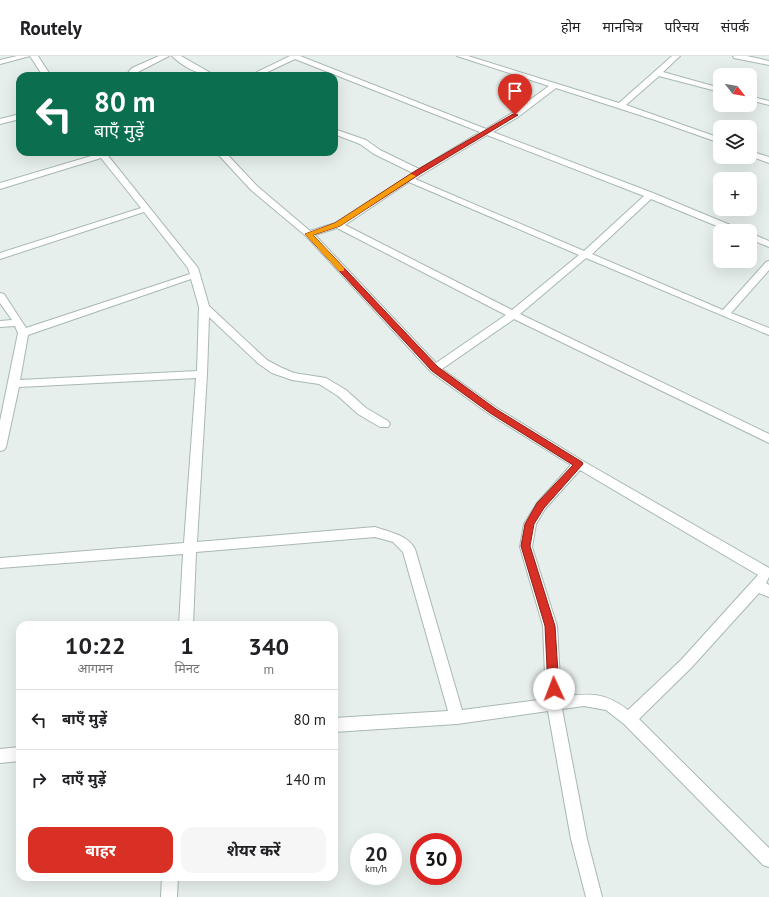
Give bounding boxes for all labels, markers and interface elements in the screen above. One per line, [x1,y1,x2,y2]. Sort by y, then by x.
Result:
text: Routely [20,16,82,40]
text: होम [561,18,580,36]
text: मानचित्र [602,18,643,36]
text: परिचय [665,18,699,36]
text: संपर्क [721,18,749,36]
north arrow [713,68,757,112]
map controls [713,68,757,268]
pin [498,74,532,115]
icon: arrive [504,80,526,102]
text: 80 m [94,83,155,120]
icon: left [28,88,80,140]
text: बाएँ मुड़ें [94,119,144,142]
button: layers [713,120,757,164]
button: + [713,172,757,216]
button: − [713,224,757,268]
text: 10:22 [65,630,126,661]
text: 1 [180,630,194,661]
text: 340 [248,631,289,662]
text: आगमन [77,660,113,677]
text: मिनट [175,660,199,677]
text: m [263,661,274,678]
position arrow [533,668,575,710]
icon: left [28,709,50,731]
text: बाएँ मुड़ें [62,709,107,728]
text: 80 m [293,710,326,729]
icon: right [28,769,50,791]
text: दाएँ मुड़ें [62,769,106,788]
text: 140 m [285,770,326,789]
button: बाहर [28,827,173,873]
button: शेयर करें [181,827,326,873]
speed limit sign: 30 [410,833,462,885]
text: 20 [365,841,387,867]
text: km/h [365,862,387,875]

